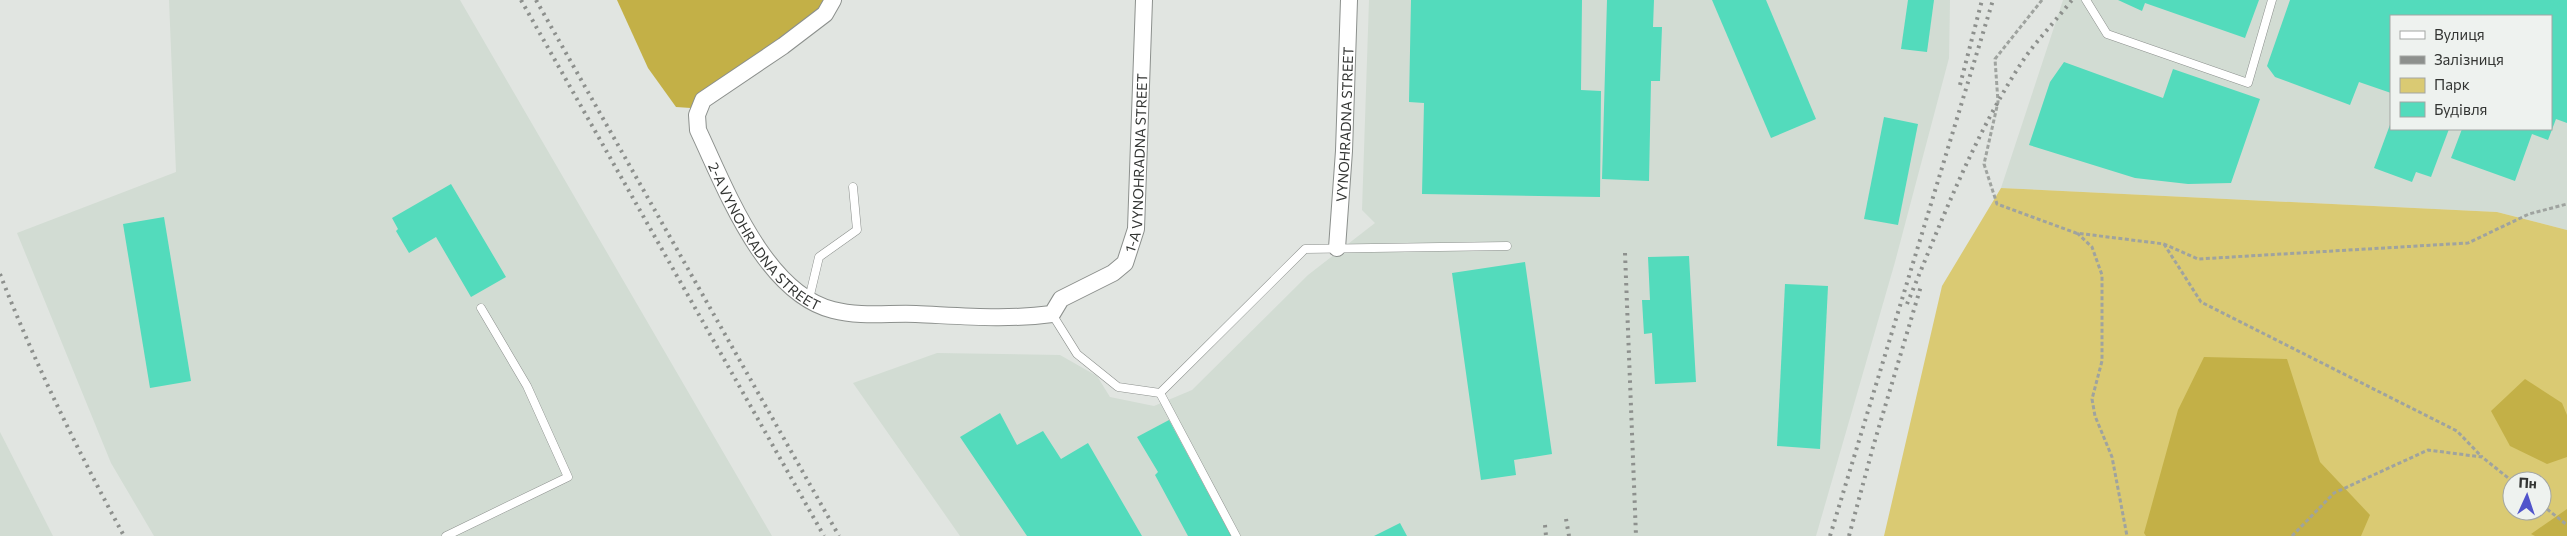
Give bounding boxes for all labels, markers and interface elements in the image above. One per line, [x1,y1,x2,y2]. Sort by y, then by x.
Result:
legend [2390,15,2552,130]
text: Вулиця [2434,25,2485,43]
street label: VYNOHRADNA STREET [1332,46,1356,203]
text: Залізниця [2434,50,2504,68]
street label: 1-A VYNOHRADNA STREET [1121,73,1150,254]
text: Парк [2434,75,2470,93]
text: Будівля [2434,100,2487,118]
street label: 2-A VYNOHRADNA STREET [705,160,824,313]
north arrow [2502,471,2552,521]
text: Пн [2518,474,2537,491]

